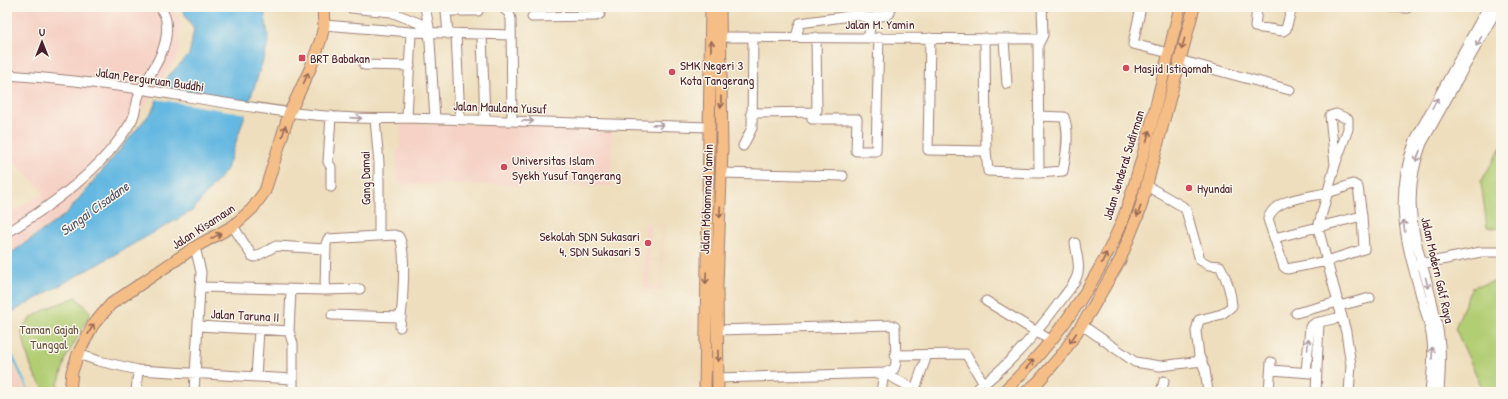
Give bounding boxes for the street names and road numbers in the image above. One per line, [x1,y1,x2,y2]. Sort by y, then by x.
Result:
street label: Jalan M. Yamin [845,15,915,33]
street label: Jalan Perguruan Buddhi [95,62,205,96]
street label: Jalan Maulana Yusuf [453,96,547,118]
street label: Jalan Jenderal Sudirman [1098,108,1148,222]
street label: Jalan Mohammad Yamin [695,144,717,254]
street label: Gang Damai [356,151,374,205]
street label: Jalan Kisamaun [168,199,238,253]
street label: Jalan Modern Golf Raya [1417,215,1459,325]
street label: Jalan Taruna II [210,304,280,326]

